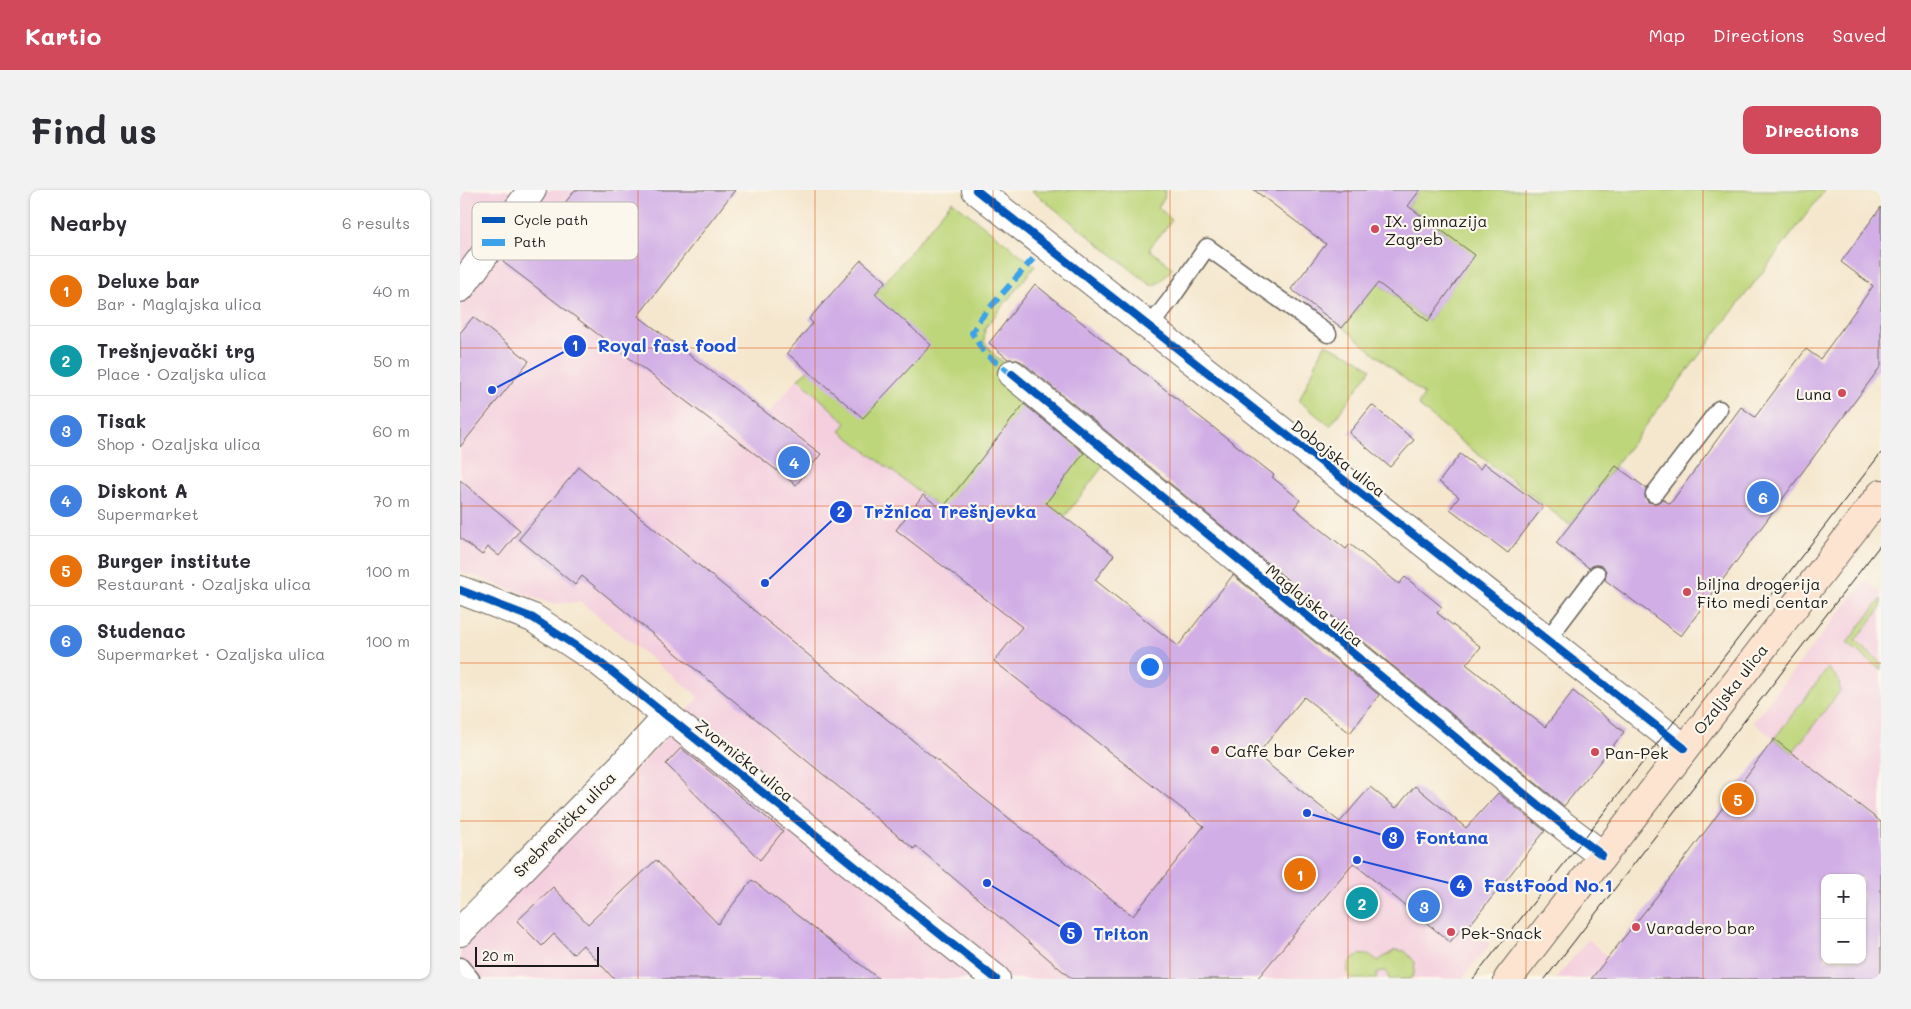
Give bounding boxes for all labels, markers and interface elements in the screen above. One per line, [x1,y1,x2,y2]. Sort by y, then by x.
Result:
text: Kartio [25,20,101,51]
text: Map [1648,23,1685,47]
text: Directions [1713,23,1805,47]
text: Saved [1833,23,1886,47]
button: Directions [1743,106,1881,154]
text: Find us [30,107,157,153]
legend [472,202,638,260]
text: Nearby [50,209,127,236]
text: Cycle path [514,210,588,229]
place label: IX. gimnazija Zagreb [1385,210,1487,249]
text: 6 results [342,212,410,233]
marker: IX. gimnazija Zagreb [1369,223,1381,235]
text: Path [514,232,545,251]
text: Deluxe bar [97,268,200,293]
text: 1 [62,280,70,301]
text: 40 m [373,280,410,301]
text: Bar · Maglajska ulica [97,293,262,314]
callout: Royal fast food [562,329,746,362]
text: Royal fast food [598,333,736,357]
text: 1 [572,335,578,355]
text: Trešnjevački trg [97,338,255,363]
text: 2 [62,350,70,371]
text: 50 m [373,350,410,371]
text: Place · Ozaljska ulica [97,363,267,384]
place label: Luna [1796,383,1832,404]
marker: Luna [1836,387,1848,399]
text: Tisak [97,408,146,433]
street label: Dobojska ulica [1288,415,1390,501]
text: 3 [61,420,71,441]
text: 60 m [373,420,410,441]
text: Shop · Ozaljska ulica [97,433,261,454]
pin: 4 [778,443,810,481]
text: Diskont A [97,478,188,503]
pin: 6 [1747,478,1779,516]
text: 4 [61,490,71,511]
text: 70 m [373,490,410,511]
callout: Tržnica Trešnjevka [829,495,1047,528]
text: Tržnica Trešnjevka [863,499,1037,523]
text: 2 [837,501,845,521]
text: Supermarket [97,503,199,524]
text: Burger institute [97,548,251,573]
street label: Maglajska ulica [1262,559,1368,651]
text: 5 [61,560,71,581]
text: 100 m [365,560,410,581]
text: Restaurant · Ozaljska ulica [97,573,311,594]
place label: biljna drogerija Fito medi centar [1697,573,1829,612]
marker: biljna drogerija Fito medi centar [1681,586,1693,598]
text: Studenac [97,618,186,643]
text: 6 [61,630,71,651]
text: 100 m [365,630,410,651]
street label: Ozaljska ulica [1688,639,1772,739]
text: Supermarket · Ozaljska ulica [97,643,325,664]
your location [1137,654,1163,680]
street label: Zvornička ulica [692,714,798,806]
place label: Caffe bar Ceker [1225,740,1355,761]
place label: Pan-Pek [1605,742,1669,763]
marker: Caffe bar Ceker [1209,744,1221,756]
marker: Pan-Pek [1589,746,1601,758]
street label: Srebrenička ulica [508,767,620,881]
pin: 5 [1722,780,1754,818]
callout: Fontana [1380,821,1498,854]
text: Fontana [1415,825,1489,849]
text: 3 [1388,827,1398,847]
pin: 1 [1284,855,1316,893]
callout: FastFood No.1 [1449,869,1623,902]
text: FastFood No.1 [1483,873,1613,897]
map controls [1821,874,1866,964]
button: + [1821,874,1866,919]
text: 4 [1456,875,1466,895]
pin: 2 [1346,884,1378,922]
pin: 3 [1408,887,1440,925]
callout: Triton [1058,917,1159,950]
place label: Varadero bar [1646,917,1755,938]
button: − [1821,919,1866,964]
text: Triton [1093,921,1149,945]
marker: Varadero bar [1630,921,1642,933]
place label: Pek-Snack [1461,922,1542,943]
text: 5 [1067,923,1076,943]
marker: Pek-Snack [1445,926,1457,938]
scale bar [475,944,599,967]
text: 20 m [482,946,514,965]

